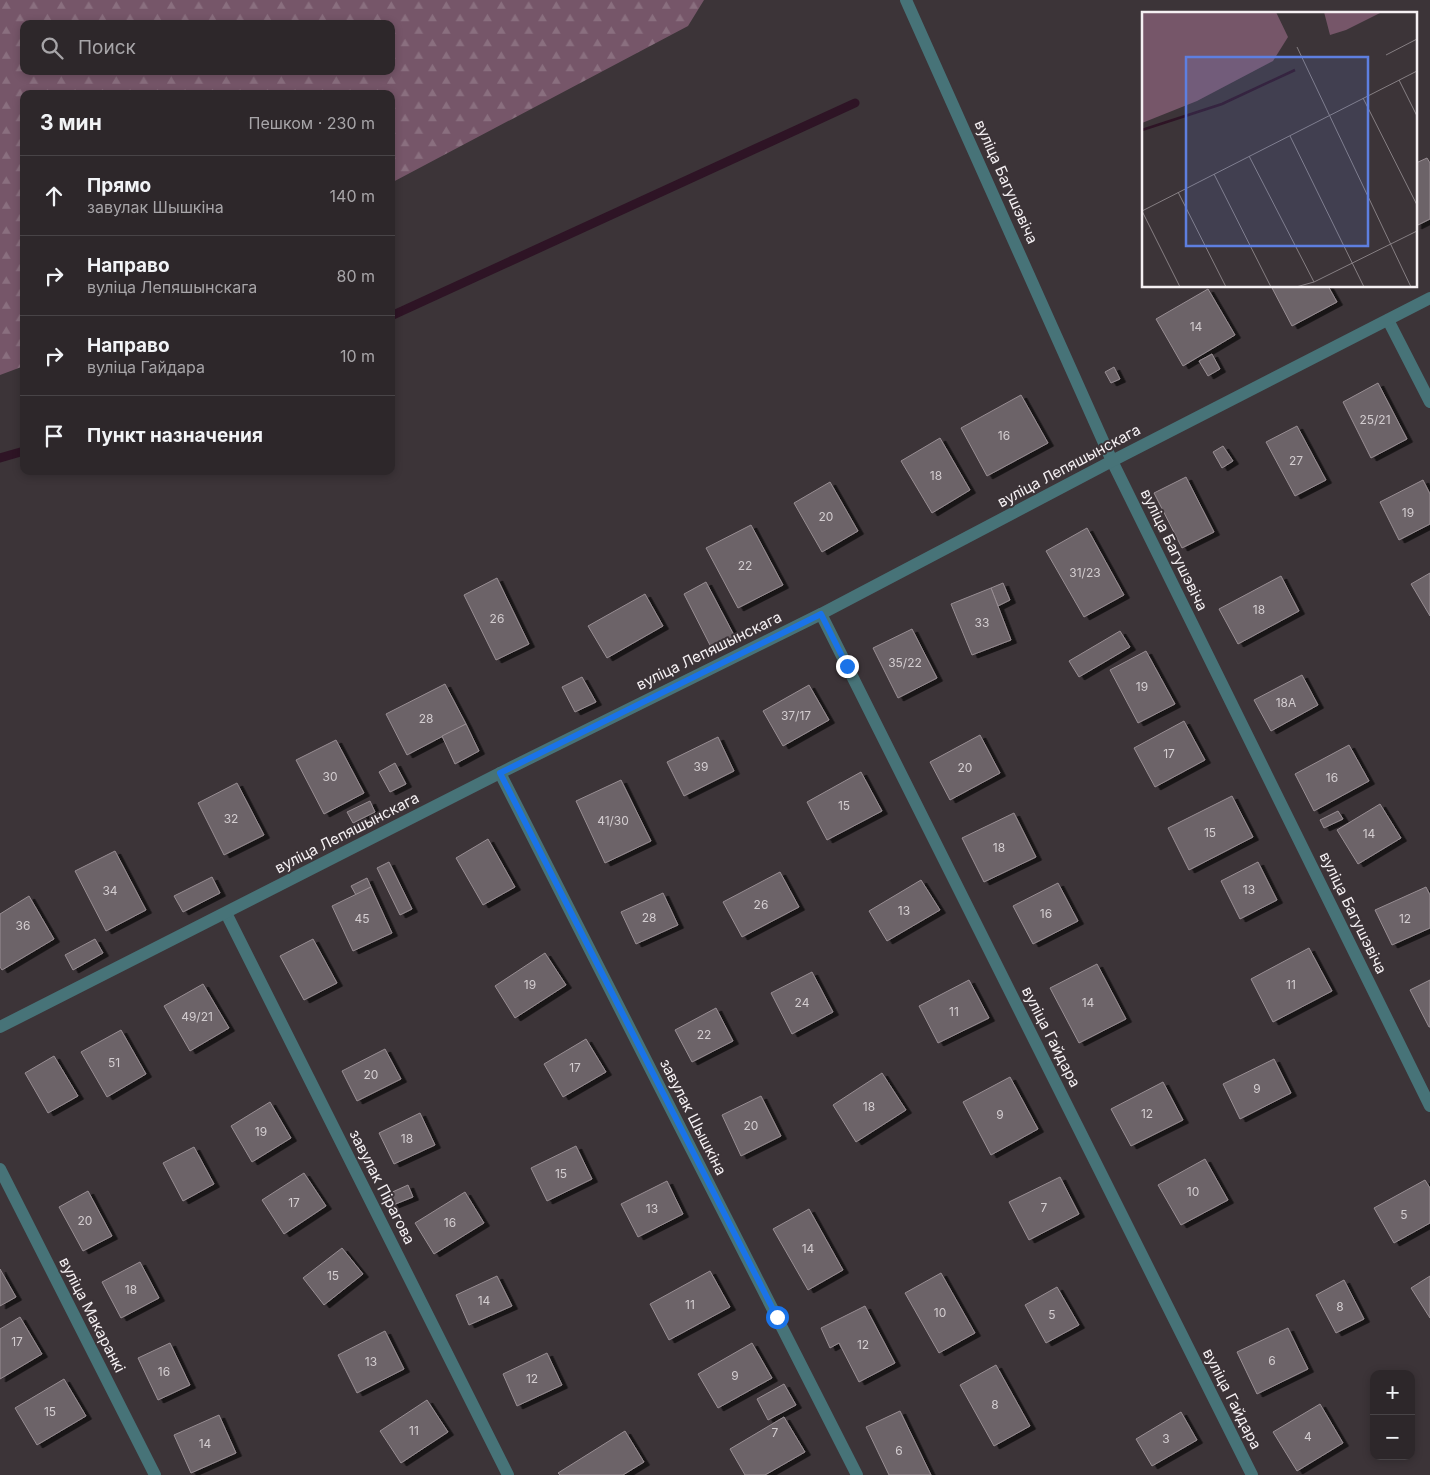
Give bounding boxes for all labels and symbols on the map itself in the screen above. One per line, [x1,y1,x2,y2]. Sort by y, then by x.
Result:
inset map [1142,12,1418,288]
street label: вуліца Багушэвіча [971,117,1042,247]
house number: 14 [1190,319,1203,334]
house number: 25/21 [1359,412,1391,427]
street label: вуліца Лепяшынскага [994,420,1144,511]
house number: 16 [998,428,1010,443]
house number: 27 [1289,453,1303,468]
house number: 18 [930,468,942,483]
street label: вуліца Багушэвіча [1137,486,1212,614]
house number: 19 [1402,505,1414,520]
house number: 20 [819,509,833,524]
house number: 22 [738,558,752,573]
house number: 31/23 [1069,565,1101,580]
house number: 18 [1253,602,1265,617]
street label: вуліца Лепяшынскага [633,607,785,694]
house number: 26 [490,611,504,626]
house number: 33 [975,615,989,630]
route end [836,655,859,678]
house number: 35/22 [888,655,922,670]
house number: 19 [1136,679,1148,694]
house number: 18А [1276,695,1296,710]
house number: 37/17 [781,708,811,723]
house number: 28 [419,711,433,726]
house number: 17 [1163,746,1175,761]
house number: 39 [694,759,708,774]
house number: 20 [958,760,972,775]
house number: 30 [323,769,337,784]
house number: 16 [1326,770,1338,785]
street label: вуліца Лепяшынскага [271,788,422,877]
house number: 15 [838,798,850,813]
house number: 32 [224,811,238,826]
house number: 41/30 [597,813,629,828]
house number: 15 [1204,825,1216,840]
house number: 14 [1363,826,1376,841]
house number: 18 [993,840,1005,855]
street label: вуліца Багушэвіча [1316,849,1391,977]
house number: 13 [1243,882,1255,897]
house number: 34 [102,883,118,898]
house number: 26 [754,897,768,912]
house number: 13 [898,903,910,918]
house number: 16 [1040,906,1052,921]
house number: 28 [642,910,656,925]
house number: 45 [354,911,370,926]
house number: 12 [1399,911,1411,926]
house number: 36 [16,918,30,933]
house number: 19 [524,977,536,992]
house number: 11 [1286,977,1296,992]
street label: вуліца Гайдара [1018,983,1085,1090]
house number: 24 [795,995,810,1010]
house number: 14 [1082,995,1095,1010]
house number: 11 [949,1004,959,1019]
house number: 49/21 [181,1009,213,1024]
house number: 22 [697,1027,711,1042]
house number: 51 [108,1055,120,1070]
street label: завулак Шышкіна [656,1055,731,1178]
house number: 17 [569,1060,581,1075]
house number: 20 [364,1067,378,1082]
house number: 9 [1253,1081,1261,1096]
house number: 18 [863,1099,875,1114]
house number: 12 [1141,1106,1153,1121]
house number: 9 [996,1107,1004,1122]
house number: 20 [744,1118,758,1133]
house number: 19 [255,1124,267,1139]
street label: завулак Пірагова [345,1126,420,1247]
house number: 18 [401,1131,413,1146]
house number: 15 [555,1166,567,1181]
house number: 10 [1187,1184,1199,1199]
house number: 17 [288,1195,300,1210]
house number: 7 [1041,1200,1048,1215]
house number: 13 [646,1201,658,1216]
house number: 5 [1400,1207,1408,1222]
house number: 20 [78,1213,92,1228]
house number: 16 [444,1215,456,1230]
house number: 14 [802,1241,815,1256]
street label: вуліца Макаранкі [55,1254,130,1376]
house number: 15 [327,1268,339,1283]
house number: 18 [125,1282,137,1297]
house number: 14 [478,1293,491,1308]
house number: 11 [685,1297,695,1312]
house number: 8 [1336,1299,1344,1314]
house number: 10 [934,1305,946,1320]
route start [766,1306,789,1329]
house number: 5 [1048,1307,1056,1322]
house number: 17 [11,1334,23,1349]
house number: 12 [857,1337,869,1352]
street label: вуліца Гайдара [1199,1345,1266,1452]
house number: 6 [1268,1353,1276,1368]
house number: 13 [365,1354,377,1369]
house number: 16 [158,1364,170,1379]
house number: 9 [731,1368,739,1383]
house number: 12 [526,1371,538,1386]
house number: 8 [991,1397,999,1412]
house number: 15 [44,1404,56,1419]
house number: 11 [409,1423,419,1438]
house number: 7 [772,1425,779,1440]
house number: 4 [1304,1429,1312,1444]
house number: 3 [1162,1431,1170,1446]
house number: 14 [199,1436,212,1451]
house number: 6 [895,1443,903,1458]

